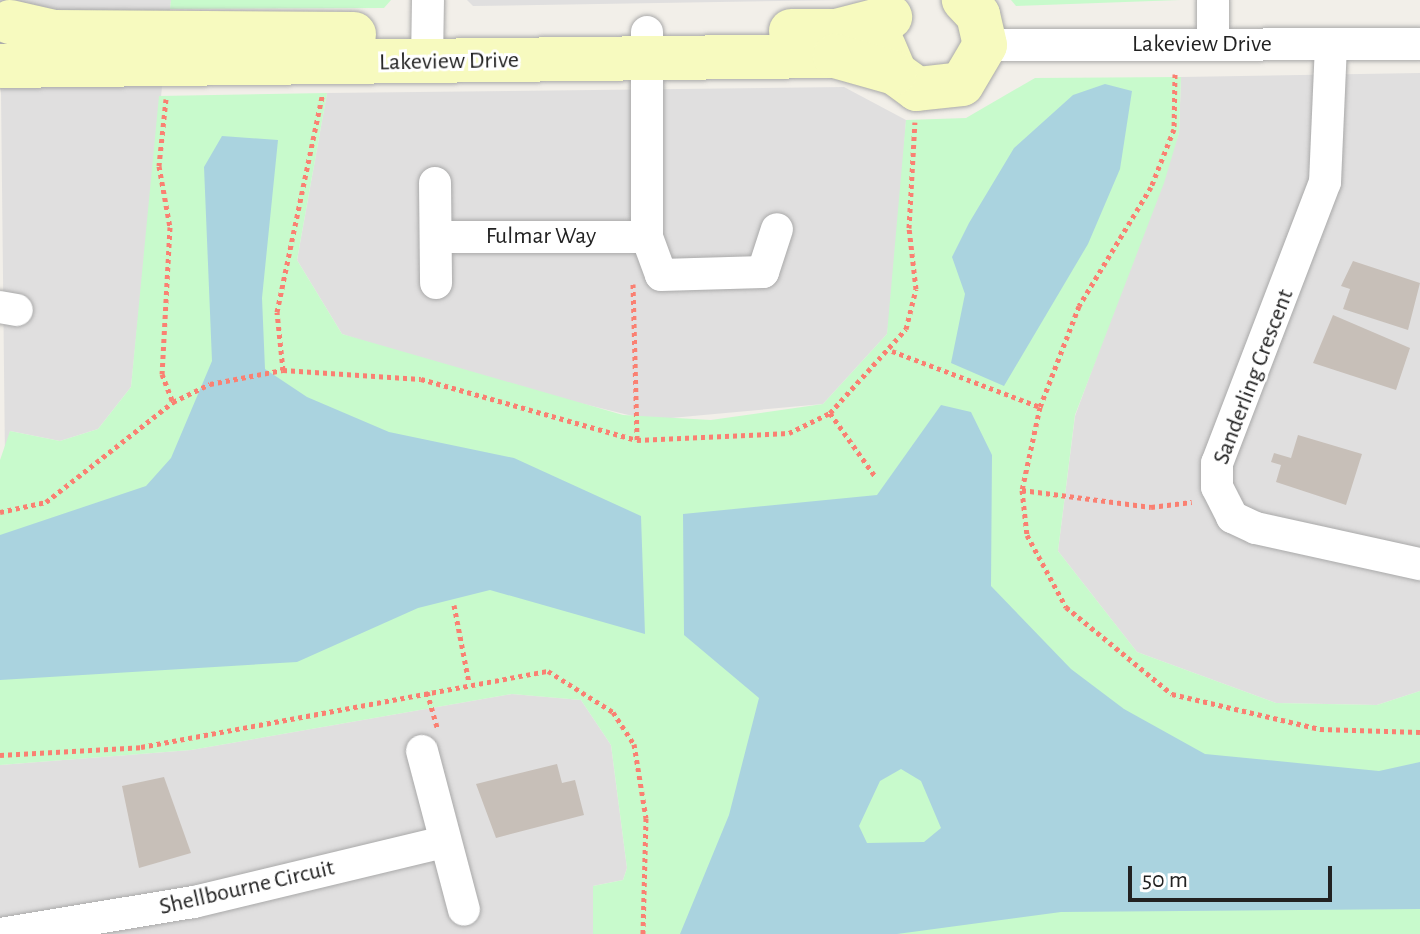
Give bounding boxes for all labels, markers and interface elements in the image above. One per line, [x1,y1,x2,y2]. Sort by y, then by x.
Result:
street label: Lakeview Drive [1132,31,1272,59]
street label: Lakeview Drive [379,46,519,78]
street label: Fulmar Way [486,223,596,251]
street label: Sanderling Crescent [1207,285,1301,469]
scale bar [1132,850,1336,900]
street label: Shellbourne Circuit [157,854,337,922]
text: 50 m [1142,868,1188,892]

